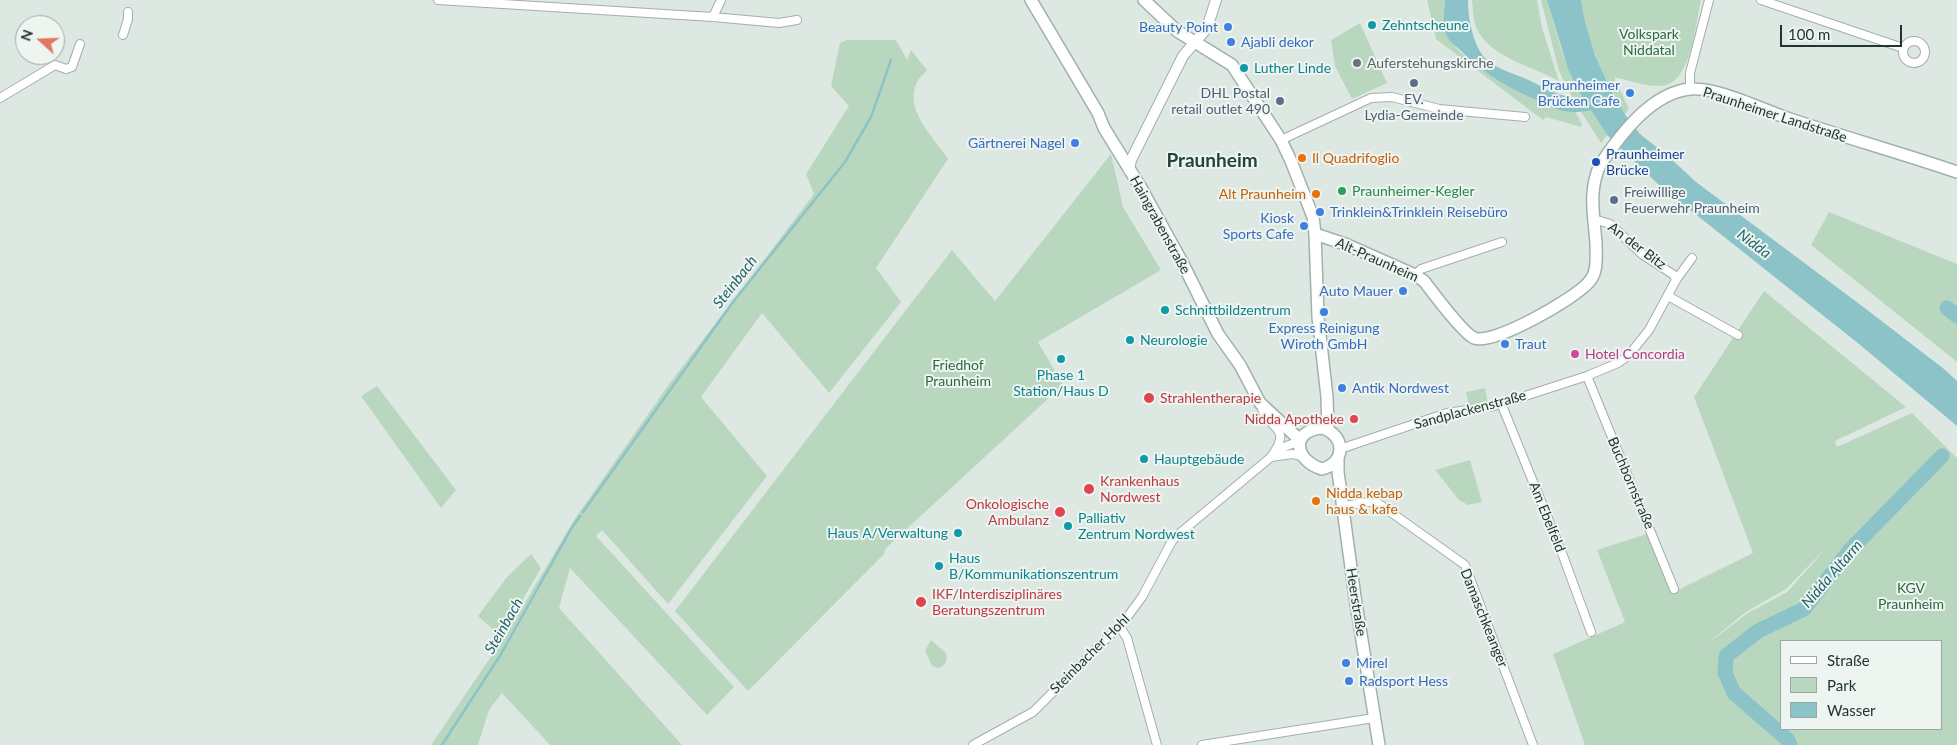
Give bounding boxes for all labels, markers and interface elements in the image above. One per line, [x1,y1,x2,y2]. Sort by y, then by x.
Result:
north arrow [15,15,65,65]
scale bar [1782,15,1904,47]
place label: Zehntscheune [1382,17,1469,33]
place label: Beauty Point [1139,19,1218,35]
marker: Zehntscheune [1366,19,1378,31]
marker: Beauty Point [1222,21,1234,33]
text: 100 m [1788,25,1830,43]
park label: Volkspark Niddatal [1619,26,1679,58]
text: N [17,27,36,43]
place label: Ajabli dekor [1241,34,1314,50]
marker: Ajabli dekor [1225,36,1237,48]
place label: Auferstehungskirche [1367,55,1494,71]
marker: Auferstehungskirche [1351,57,1363,69]
place label: Luther Linde [1254,60,1331,76]
marker: Luther Linde [1238,62,1250,74]
marker: EV. Lydia-Gemeinde [1408,77,1420,89]
place label: Praunheimer Brücken Cafe [1538,77,1620,110]
street label: Praunheimer Landstraße [1701,84,1849,146]
place label: DHL Postal retail outlet 490 [1171,85,1270,118]
marker: Praunheimer Brücken Cafe [1624,87,1636,99]
place label: EV. Lydia-Gemeinde [1364,91,1464,124]
marker: DHL Postal retail outlet 490 [1274,95,1286,107]
place label: Gärtnerei Nagel [968,135,1065,151]
marker: Gärtnerei Nagel [1069,137,1081,149]
place label: Praunheimer Brücke [1606,146,1684,178]
district label: Praunheim [1166,150,1258,172]
place label: Il Quadrifoglio [1312,150,1399,166]
marker: Il Quadrifoglio [1296,152,1308,164]
marker: Praunheimer Brücke [1590,156,1602,168]
street label: Haingrabenstraße [1126,173,1194,277]
place label: Praunheimer-Kegler [1352,183,1475,199]
place label: Freiwillige Feuerwehr Praunheim [1624,184,1760,216]
marker: Praunheimer-Kegler [1336,185,1348,197]
place label: Alt Praunheim [1219,186,1306,202]
marker: Alt Praunheim [1310,188,1322,200]
marker: Freiwillige Feuerwehr Praunheim [1608,194,1620,206]
place label: Trinklein&Trinklein Reisebüro [1330,204,1508,220]
marker: Trinklein&Trinklein Reisebüro [1314,206,1326,218]
place label: Kiosk Sports Cafe [1223,210,1294,242]
street label: An der Bitz [1605,219,1669,273]
marker: Kiosk Sports Cafe [1298,220,1310,232]
water label: Nidda [1734,226,1774,262]
street label: Alt-Praunheim [1333,234,1421,286]
water label: Steinbach [709,252,761,312]
place label: Auto Mauer [1319,283,1393,299]
marker: Auto Mauer [1397,285,1409,297]
place label: Schnittbildzentrum [1175,302,1291,318]
marker: Schnittbildzentrum [1159,304,1171,316]
marker: Express Reinigung Wiroth GmbH [1318,306,1330,318]
place label: Express Reinigung Wiroth GmbH [1268,320,1380,352]
place label: Neurologie [1140,332,1208,348]
marker: Neurologie [1124,334,1136,346]
place label: Traut [1515,336,1546,352]
marker: Traut [1499,338,1511,350]
place label: Hotel Concordia [1585,346,1685,362]
marker: Hotel Concordia [1569,348,1581,360]
marker: Phase 1 Station/Haus D [1055,353,1067,365]
park label: Friedhof Praunheim [925,357,991,390]
place label: Phase 1 Station/Haus D [1013,367,1109,400]
place label: Antik Nordwest [1352,380,1449,396]
marker: Antik Nordwest [1336,382,1348,394]
street label: Sandplackenstraße [1412,387,1528,433]
place label: Strahlentherapie [1160,390,1261,406]
marker: Strahlentherapie [1142,391,1156,405]
place label: Nidda Apotheke [1244,411,1344,427]
marker: Nidda Apotheke [1348,413,1360,425]
street label: Buchbornstraße [1604,434,1658,532]
place label: Hauptgebäude [1154,451,1244,467]
marker: Hauptgebäude [1138,453,1150,465]
place label: Krankenhaus Nordwest [1100,473,1180,506]
street label: Am Ebelfeld [1525,479,1569,555]
marker: Krankenhaus Nordwest [1082,482,1096,496]
place label: Nidda kebap haus & kafe [1326,485,1403,518]
marker: Nidda kebap haus & kafe [1310,495,1322,507]
place label: Onkologische Ambulanz [966,496,1049,528]
marker: Onkologische Ambulanz [1053,505,1067,519]
place label: Palliativ Zentrum Nordwest [1078,510,1195,542]
marker: Palliativ Zentrum Nordwest [1062,520,1074,532]
place label: Haus A/Verwaltung [827,525,948,541]
marker: Haus A/Verwaltung [952,527,964,539]
water label: Nidda Altarm [1798,537,1866,611]
place label: Haus B/Kommunikationszentrum [949,550,1118,582]
marker: Haus B/Kommunikationszentrum [933,560,945,572]
street label: Damaschkeanger [1457,566,1511,670]
street label: Heerstraße [1342,567,1370,637]
park label: KGV Praunheim [1878,580,1944,612]
place label: IKF/Interdisziplinäres Beratungszentrum [932,586,1062,618]
water label: Steinbach [481,595,527,657]
marker: IKF/Interdisziplinäres Beratungszentrum [914,595,928,609]
street label: Steinbacher Hohl [1047,611,1133,697]
legend [1780,640,1942,730]
text: Straße [1827,651,1870,669]
place label: Mirel [1356,655,1388,671]
marker: Mirel [1340,657,1352,669]
place label: Radsport Hess [1359,673,1448,689]
marker: Radsport Hess [1343,675,1355,687]
text: Park [1827,676,1856,694]
text: Wasser [1827,701,1876,719]

